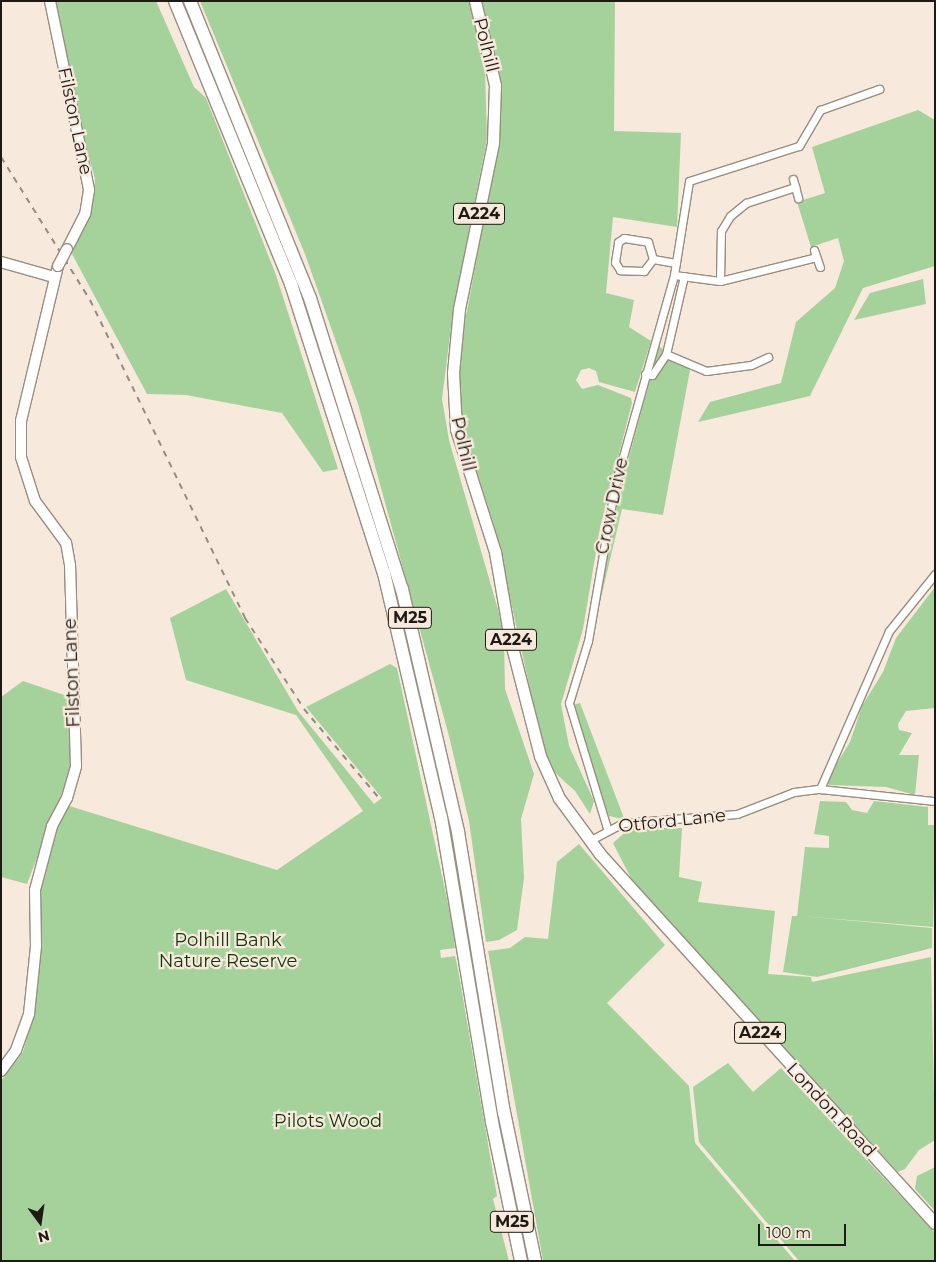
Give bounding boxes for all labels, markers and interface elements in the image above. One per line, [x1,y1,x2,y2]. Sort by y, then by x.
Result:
street label: Polhill [469,15,503,75]
street label: Filston Lane [53,65,97,177]
road number: A224 [453,200,505,228]
street label: Polhill [446,415,480,473]
street label: Crow Drive [591,456,633,556]
road number: M25 [388,604,432,632]
street label: Filston Lane [59,618,85,728]
road number: A224 [485,626,537,654]
street label: Otford Lane [617,805,727,837]
park label: Polhill Bank Nature Reserve [159,930,297,972]
road number: A224 [734,1020,786,1046]
street label: London Road [782,1058,880,1162]
park label: Pilots Wood [274,1110,382,1132]
north arrow [15,1197,65,1247]
road number: M25 [490,1208,534,1236]
scale bar [761,1214,848,1246]
text: 100 m [766,1223,811,1242]
text: N [36,1226,51,1247]

